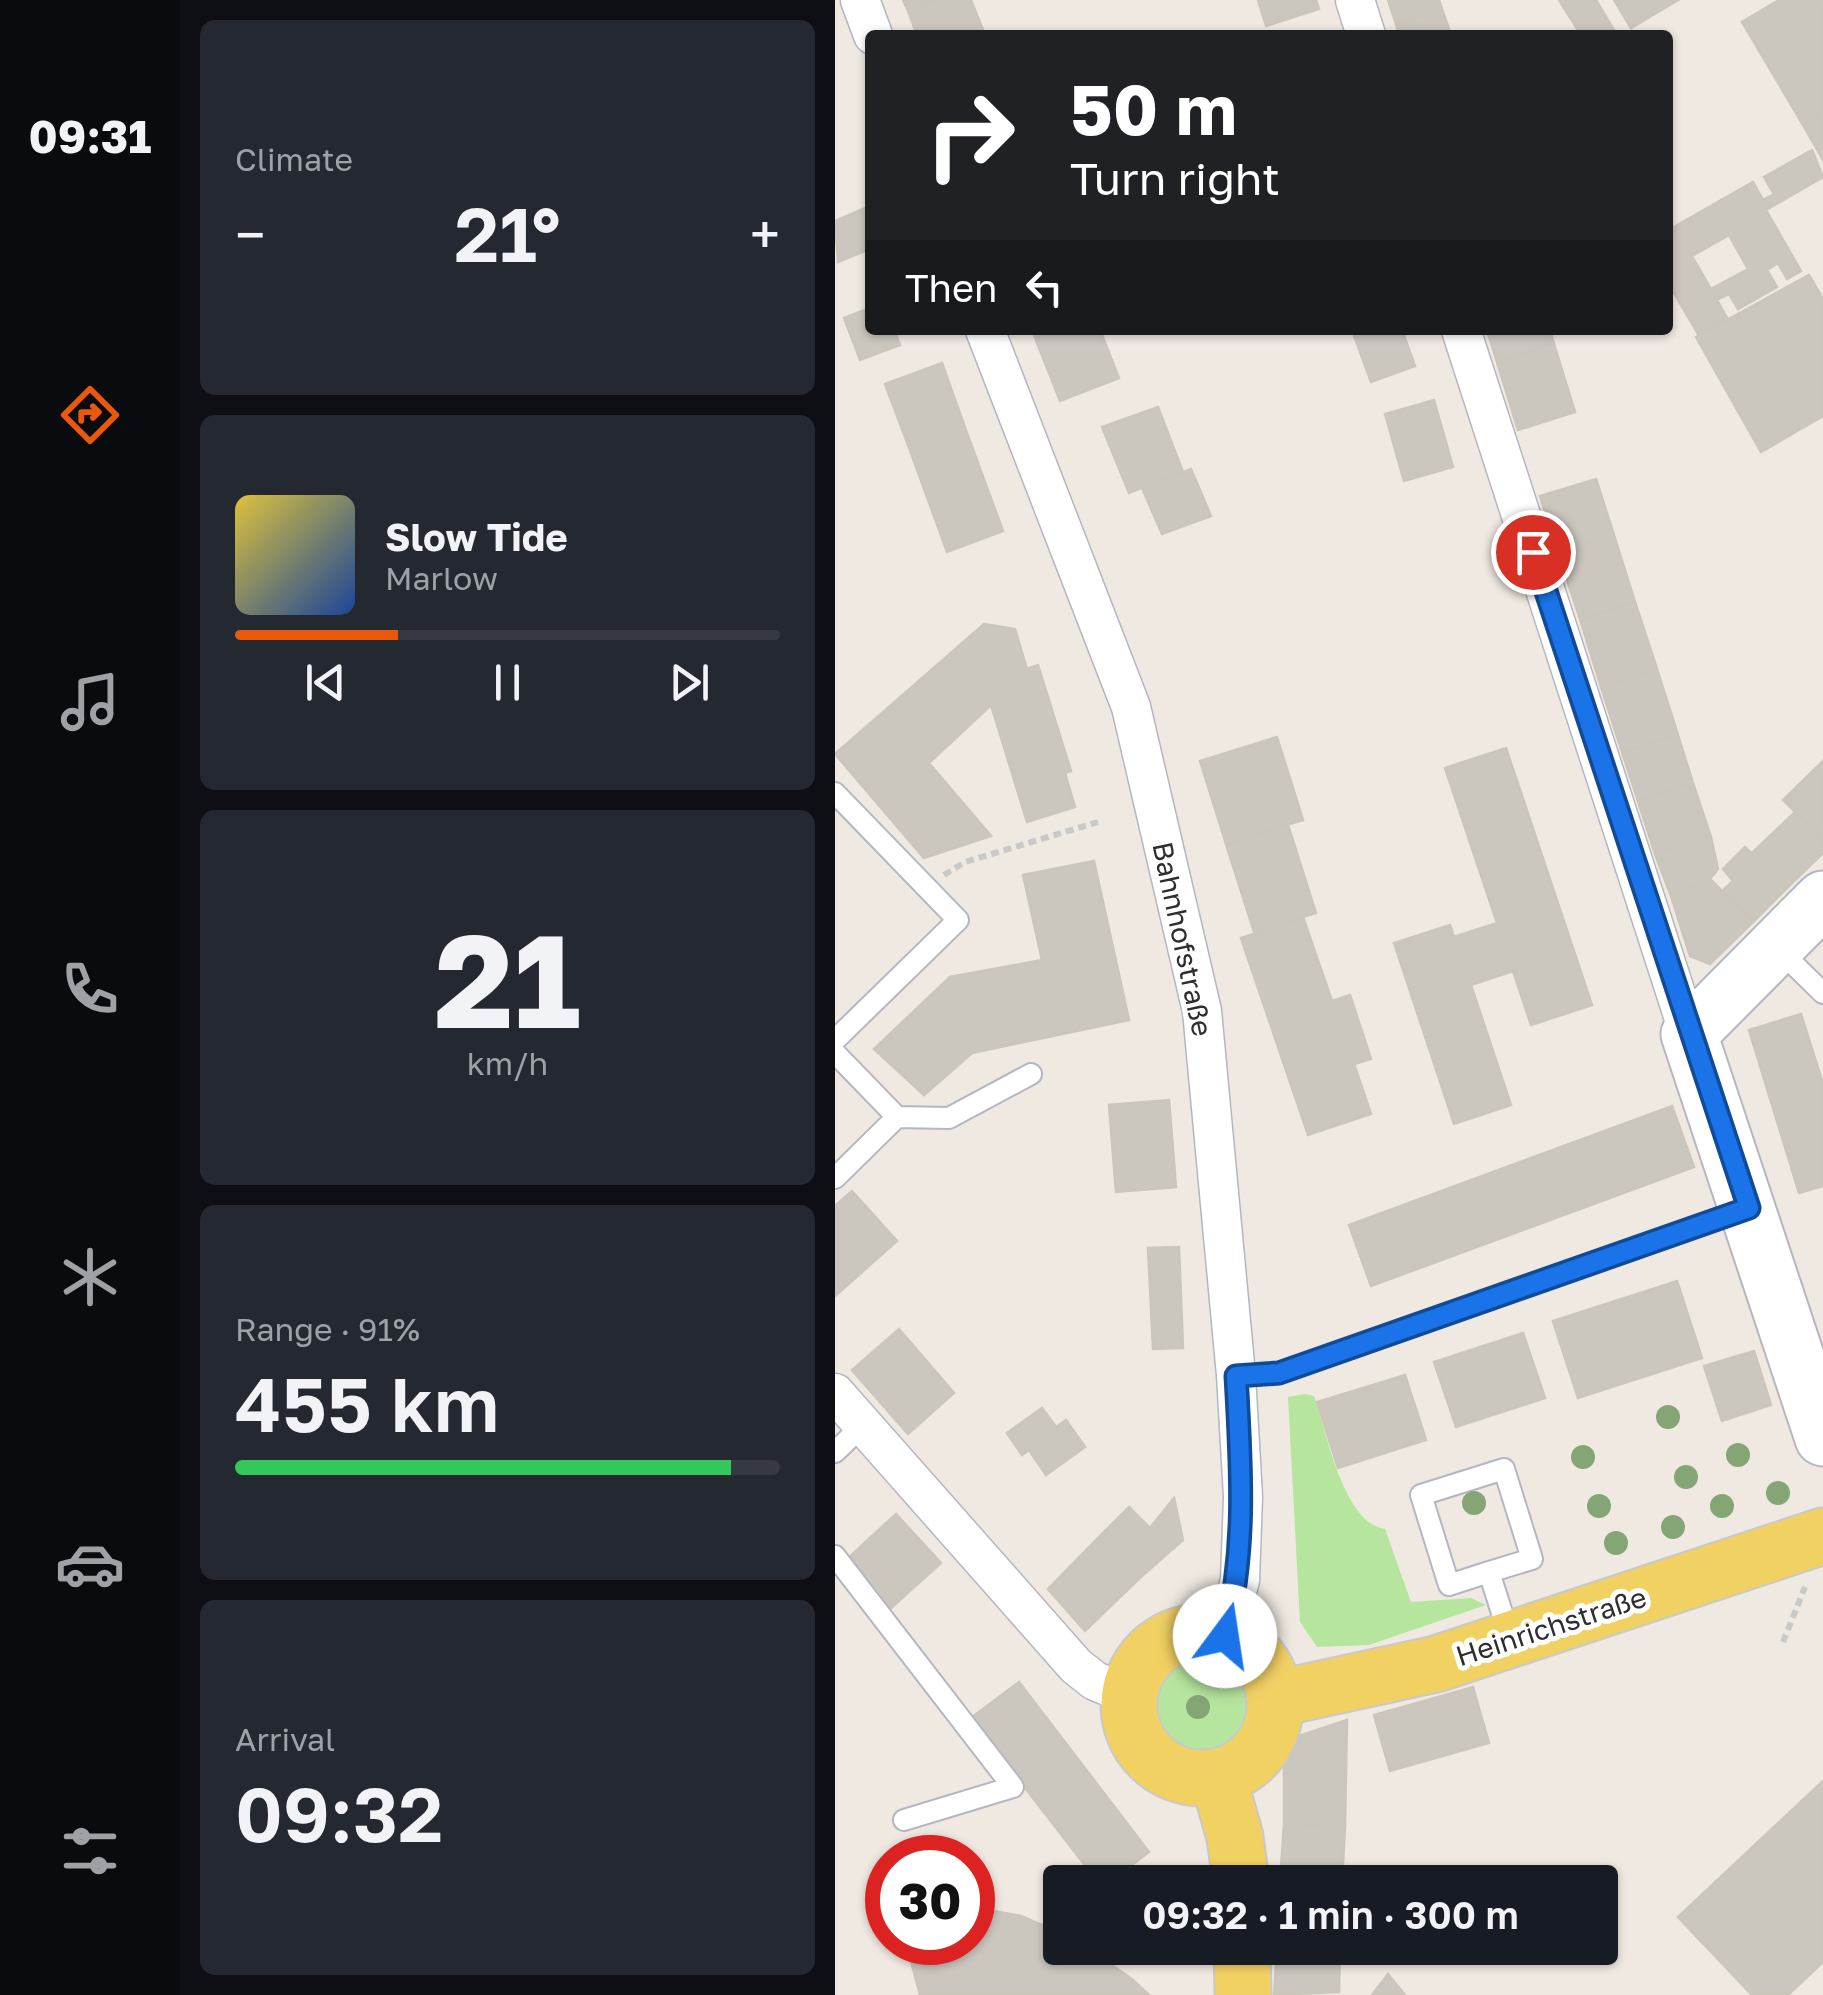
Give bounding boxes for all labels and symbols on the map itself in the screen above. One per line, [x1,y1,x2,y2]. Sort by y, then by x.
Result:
pin [1491,510,1576,595]
street label: Bahnhofstraße [1146,839,1220,1039]
street label: Heinrichstraße [1452,1580,1650,1672]
position arrow [1173,1584,1277,1688]
speed limit sign: 30 [865,1835,995,1965]

